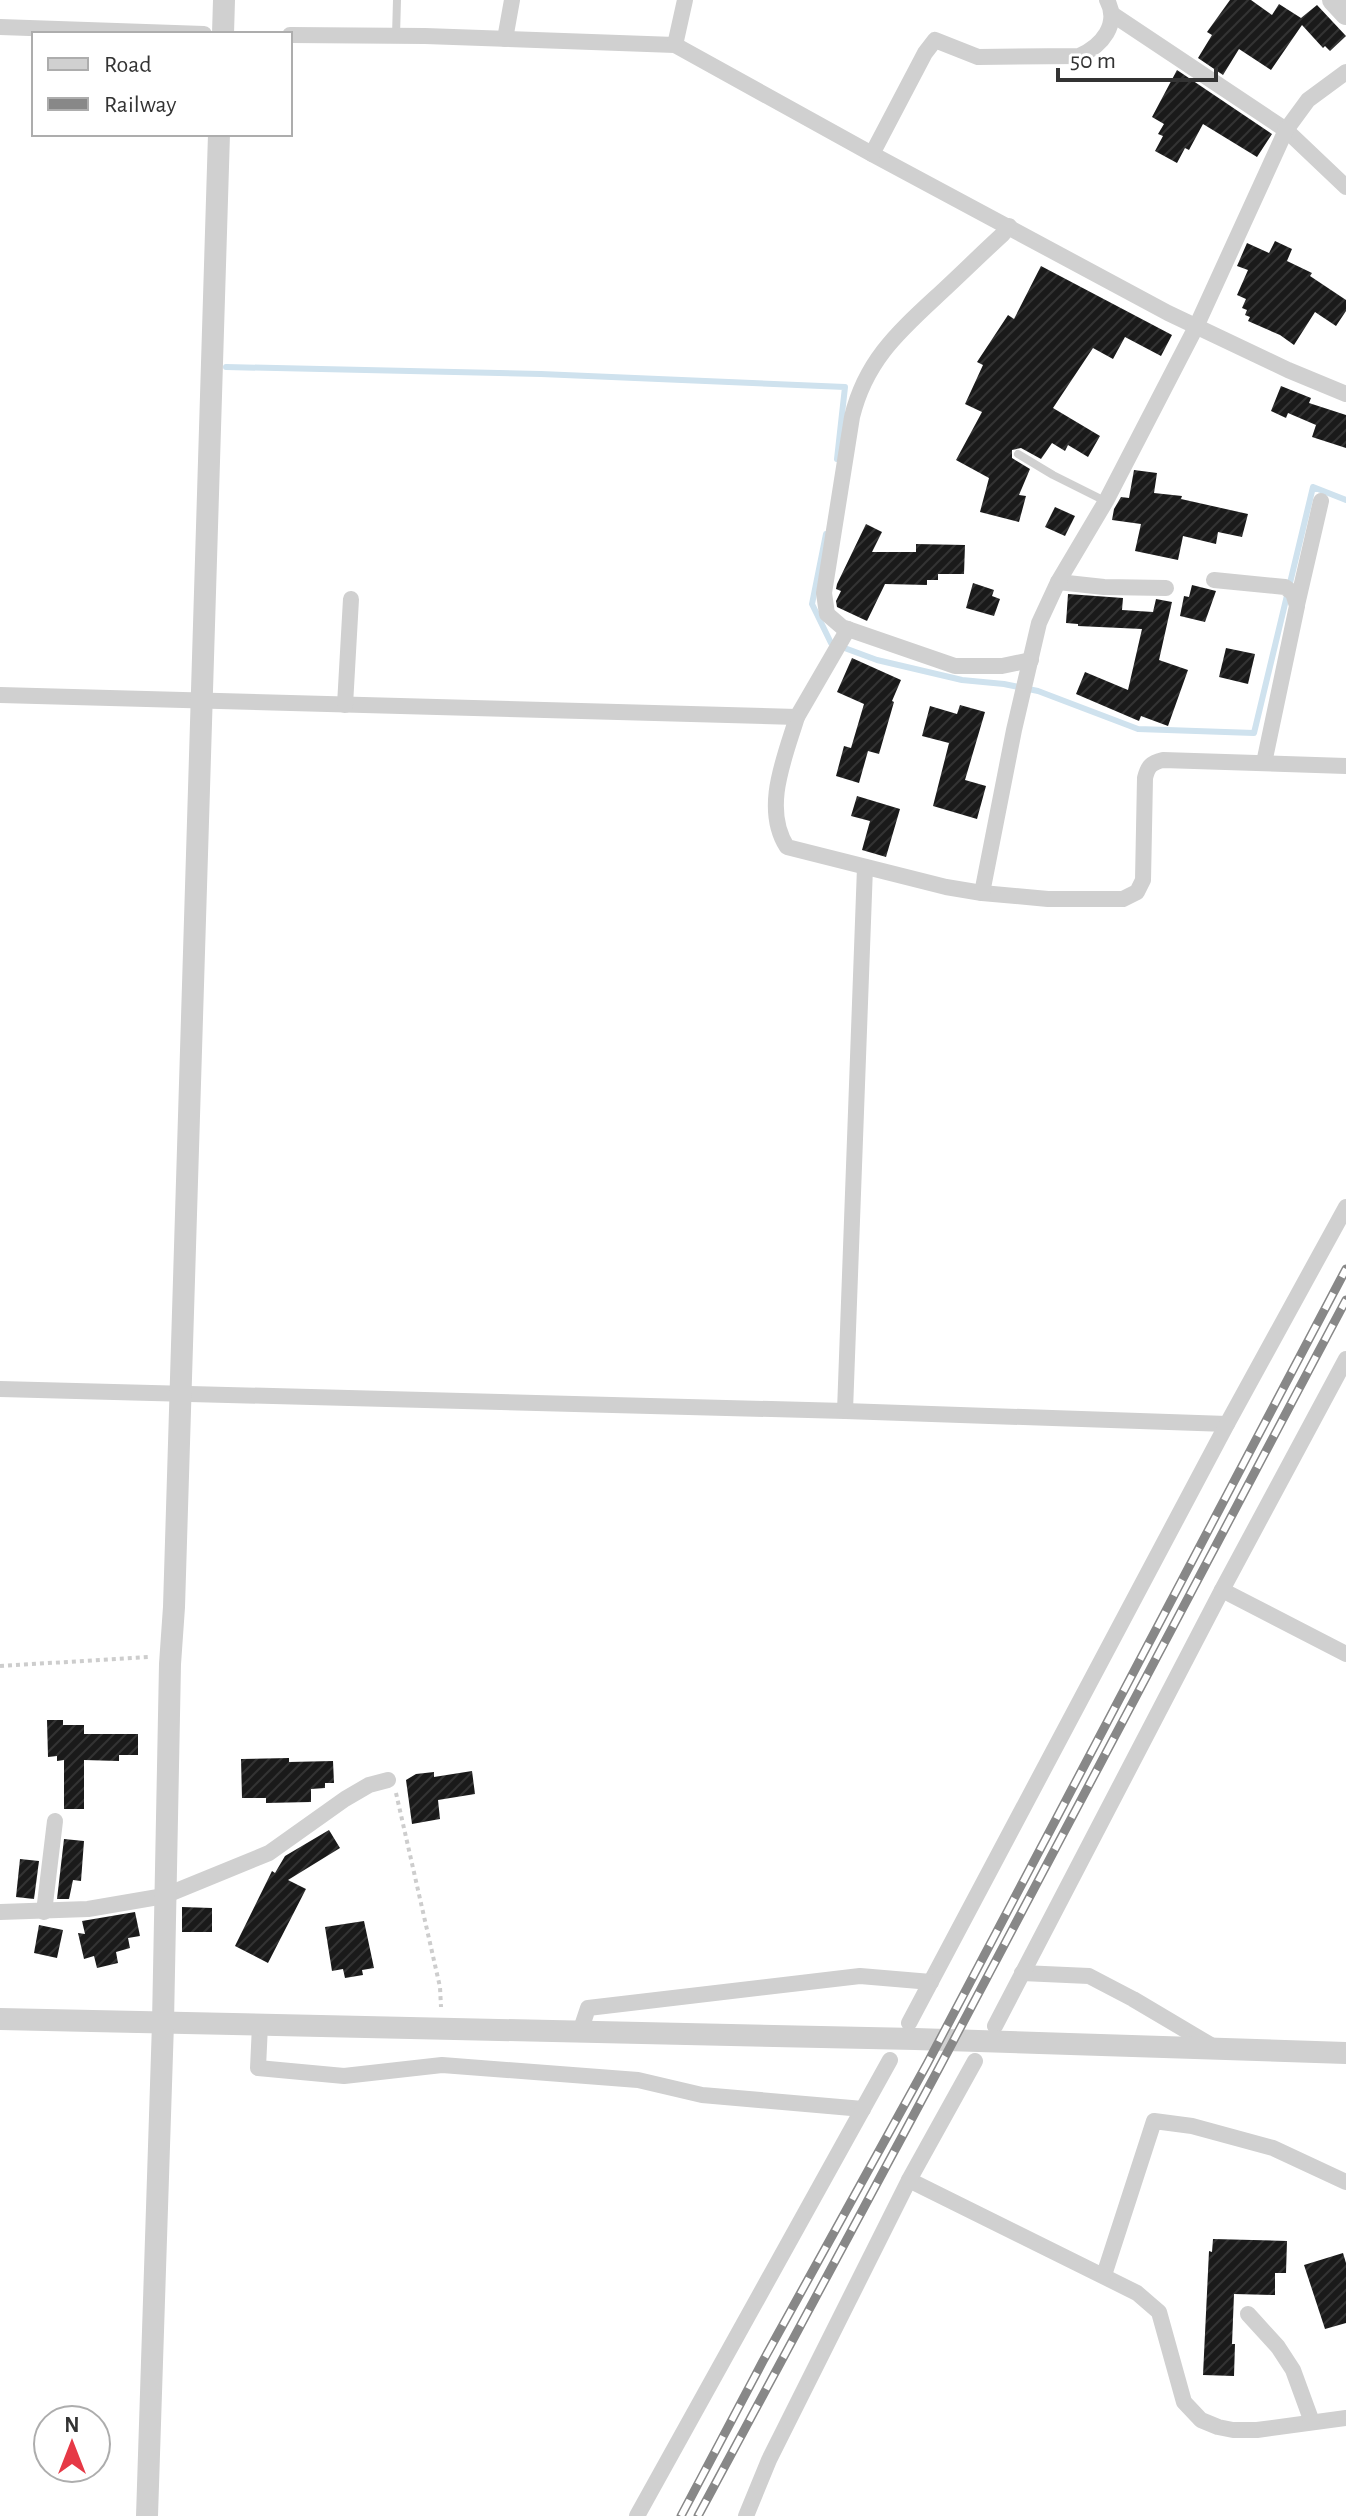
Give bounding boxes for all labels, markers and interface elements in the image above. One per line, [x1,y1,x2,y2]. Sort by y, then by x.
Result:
legend [32,32,292,136]
scale bar [1058,32,1216,82]
text: 50 m [1070,49,1116,73]
text: Road [104,53,152,77]
text: Railway [104,93,176,117]
north arrow [32,2404,112,2484]
text: N [64,2414,80,2436]

